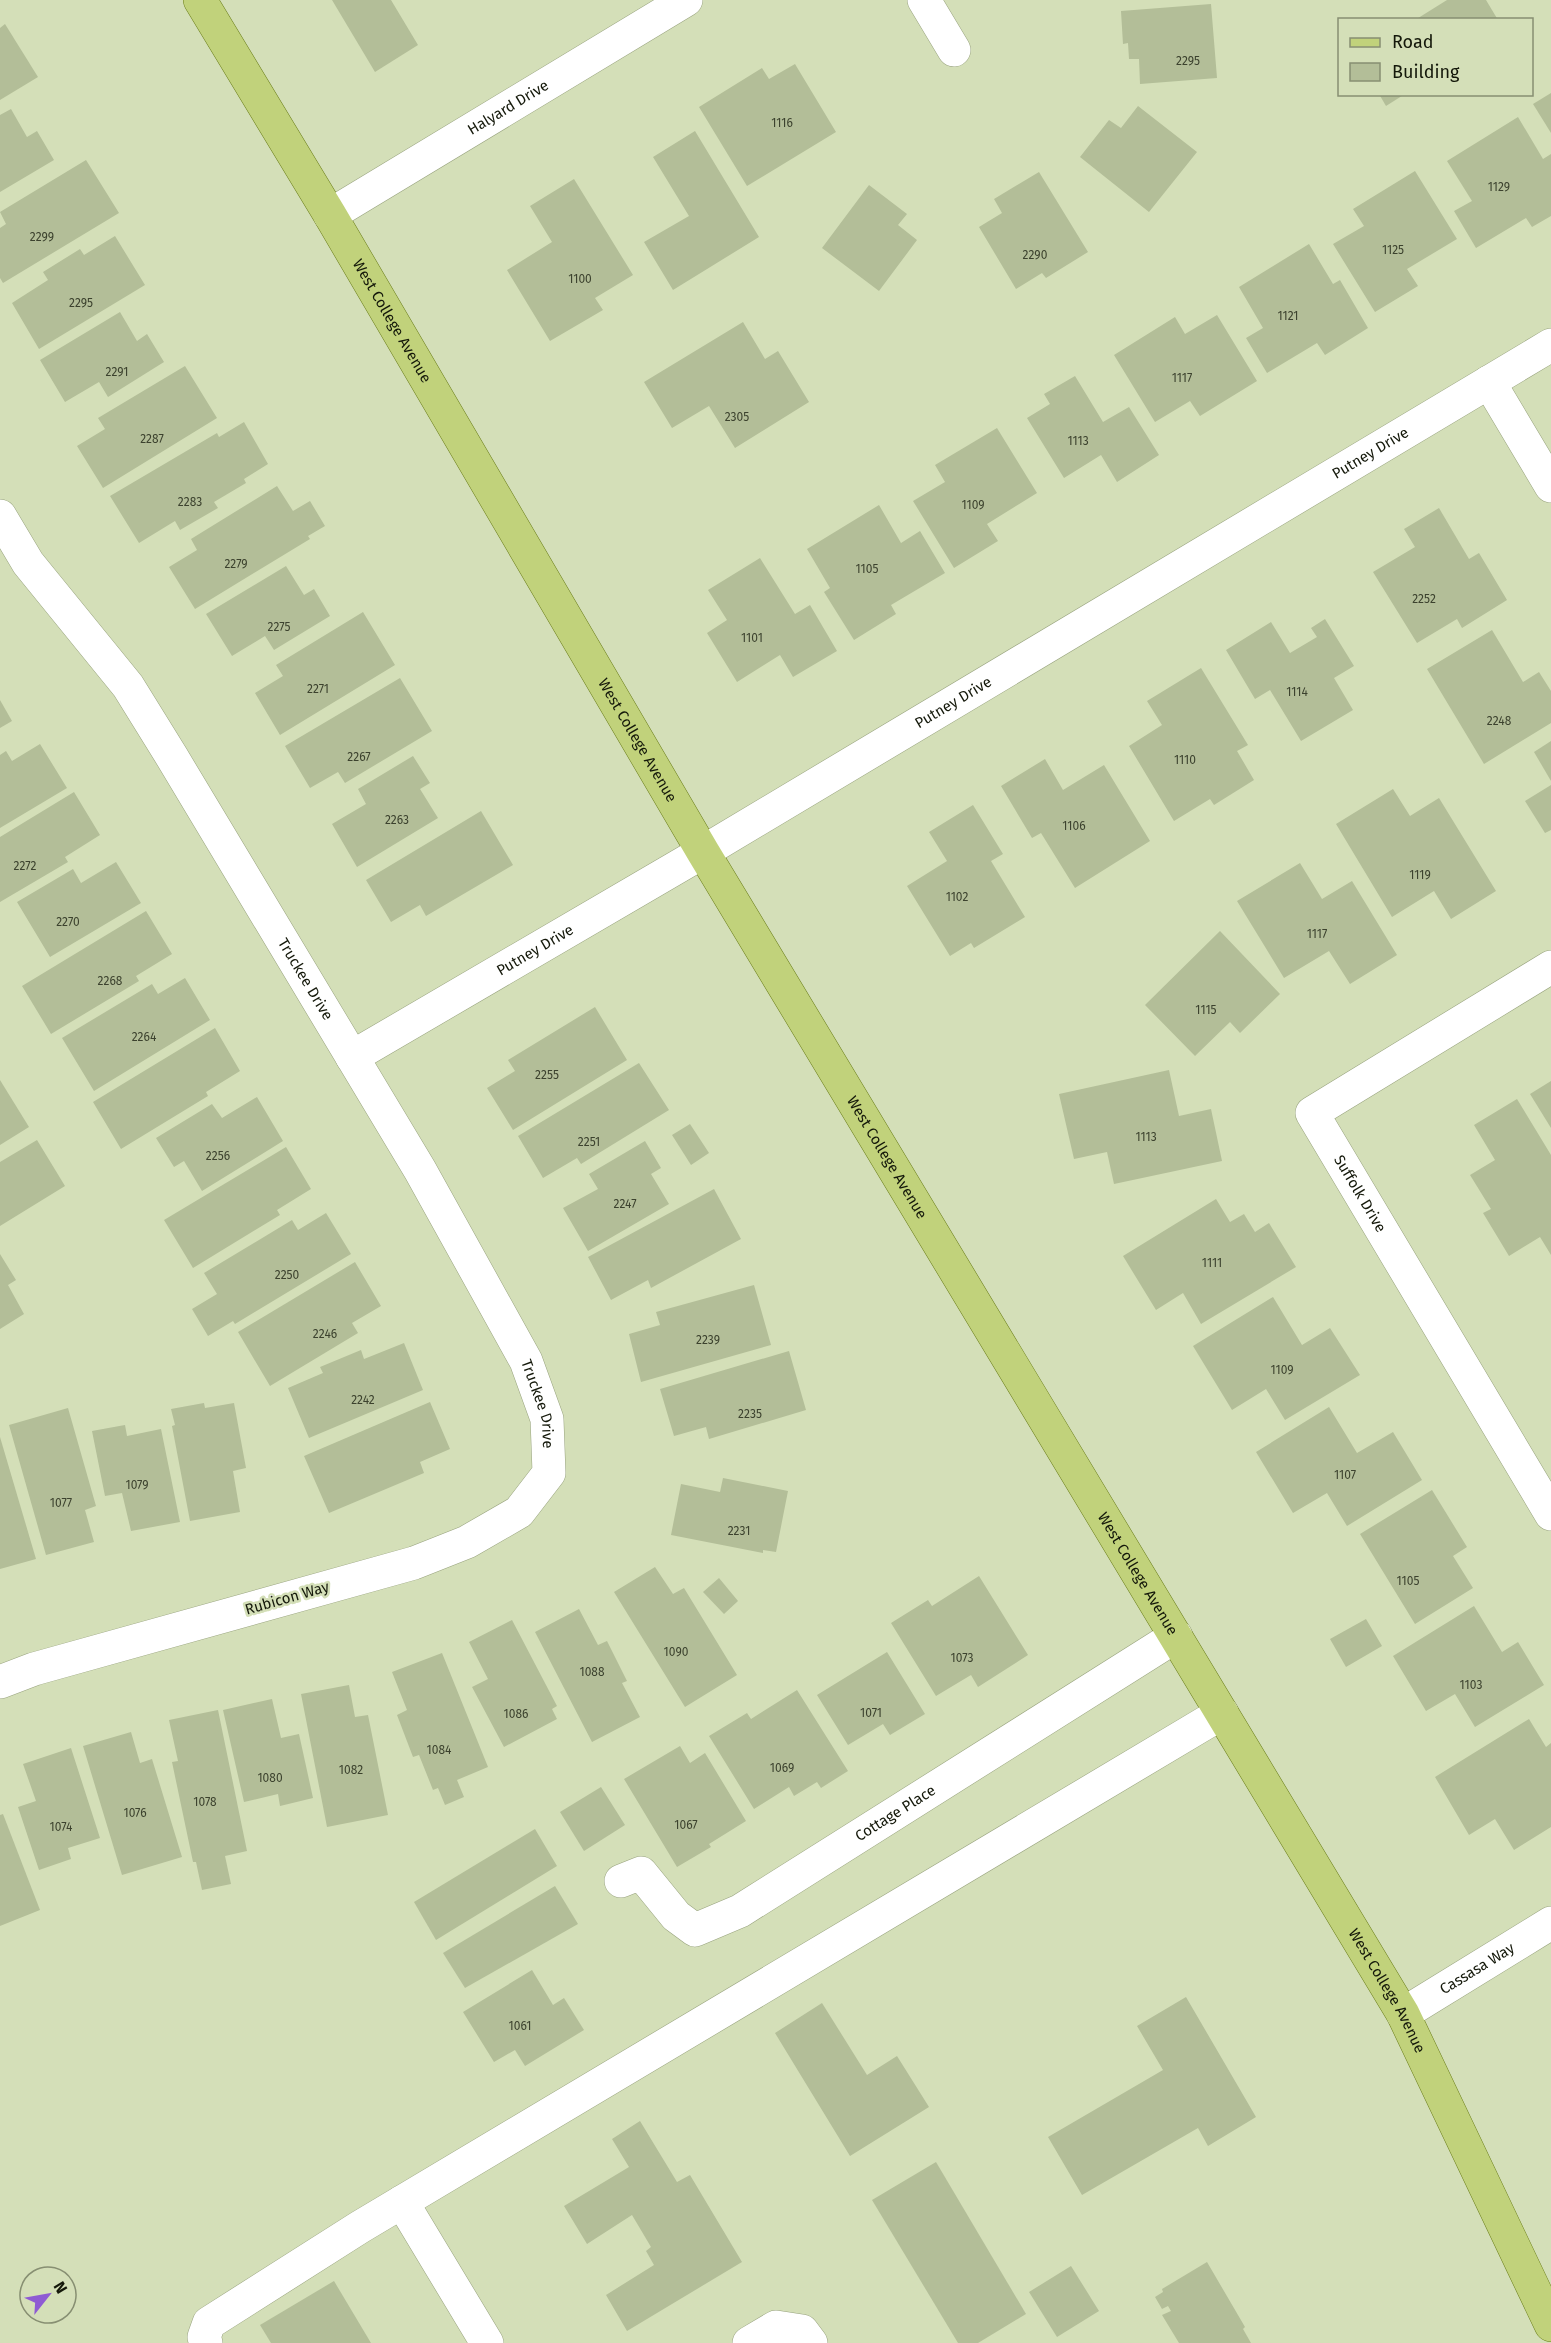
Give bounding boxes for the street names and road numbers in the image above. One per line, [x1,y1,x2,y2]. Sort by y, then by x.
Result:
street label: Halyard Drive [464,76,552,139]
street label: West College Avenue [349,256,435,386]
street label: Putney Drive [1329,423,1412,483]
street label: Putney Drive [912,673,995,732]
street label: West College Avenue [594,675,681,805]
street label: Putney Drive [493,921,577,980]
street label: Truckee Drive [274,935,337,1023]
street label: West College Avenue [843,1093,931,1222]
street label: Suffolk Drive [1330,1152,1390,1236]
street label: Truckee Drive [517,1357,557,1449]
street label: West College Avenue [1094,1509,1182,1638]
street label: Rubicon Way [243,1577,332,1619]
street label: Cottage Place [852,1781,939,1845]
street label: West College Avenue [1345,1925,1429,2056]
street label: Cassasa Way [1436,1938,1518,1998]

